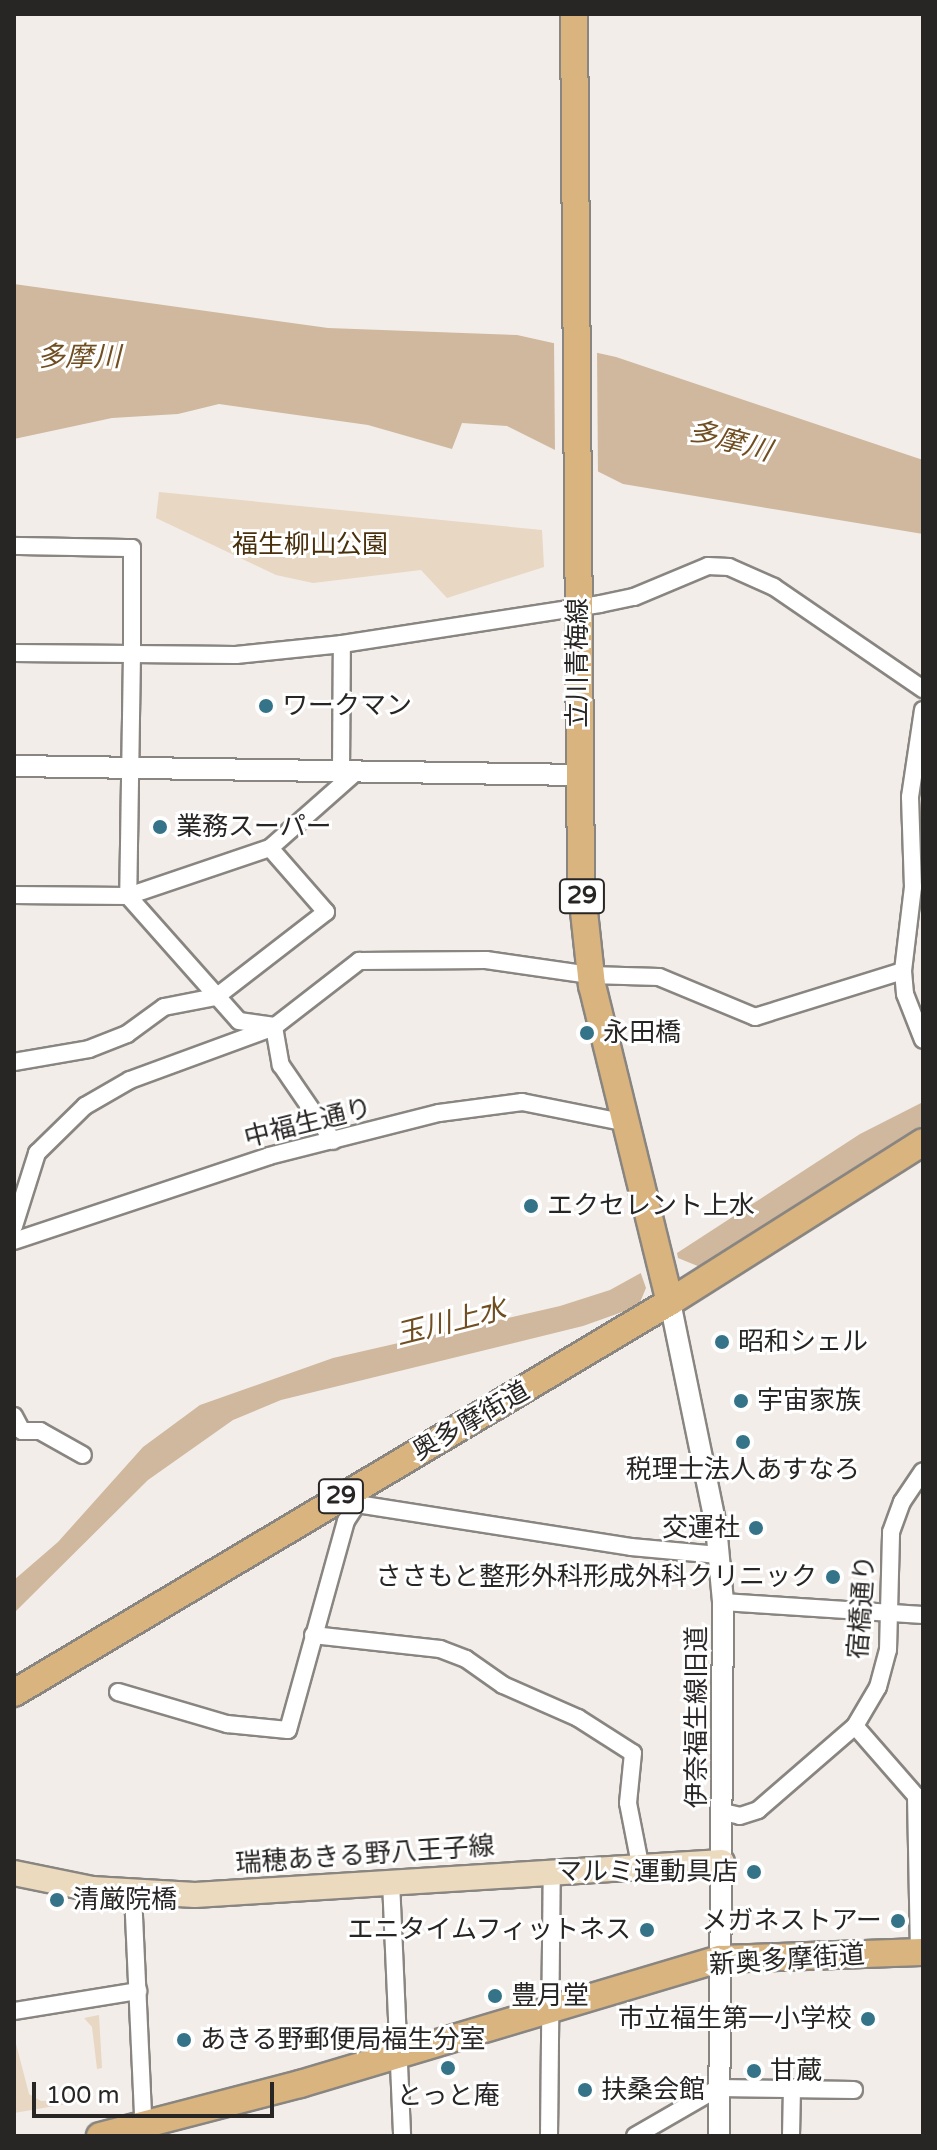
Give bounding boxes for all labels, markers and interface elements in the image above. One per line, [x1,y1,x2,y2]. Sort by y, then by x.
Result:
water label: 多摩川 [37,340,121,374]
water label: 多摩川 [685,414,775,468]
park label: 福生柳山公園 [232,529,388,561]
street label: 立川青梅線 [562,598,594,728]
place label: ワークマン [282,690,412,722]
marker: ワークマン [257,697,275,715]
place label: 業務スーパー [176,811,332,843]
marker: 業務スーパー [151,818,169,836]
road number: 29 [558,876,606,916]
place label: 永田橋 [603,1017,681,1049]
marker: 永田橋 [578,1024,596,1042]
street label: 中福生通り [241,1092,375,1154]
place label: エクセレント上水 [547,1190,755,1222]
marker: エクセレント上水 [522,1197,540,1215]
water label: 玉川上水 [393,1292,509,1352]
place label: 昭和シェル [738,1326,868,1358]
marker: 昭和シェル [713,1333,731,1351]
street label: 奥多摩街道 [407,1375,535,1467]
place label: 宇宙家族 [757,1385,861,1417]
marker: 宇宙家族 [732,1392,750,1410]
marker: 税理士法人あすなろ [734,1433,752,1451]
place label: 税理士法人あすなろ [626,1454,860,1486]
road number: 29 [317,1476,365,1516]
place label: 交運社 [662,1512,740,1544]
marker: 交運社 [747,1519,765,1537]
street label: 宿橋通り [843,1554,881,1660]
place label: ささもと整形外科形成外科クリニック [375,1561,817,1593]
marker: ささもと整形外科形成外科クリニック [824,1568,842,1586]
street label: 伊奈福生線旧道 [681,1626,713,1808]
street label: 瑞穂あきる野八王子線 [234,1830,496,1880]
place label: マルミ運動具店 [556,1856,738,1888]
marker: マルミ運動具店 [745,1863,763,1881]
place label: 清厳院橋 [73,1884,177,1916]
marker: 清厳院橋 [48,1891,66,1909]
place label: メガネストアー [702,1905,882,1937]
marker: メガネストアー [889,1912,907,1930]
place label: エニタイムフィットネス [345,1914,631,1946]
marker: エニタイムフィットネス [638,1921,656,1939]
street label: 新奥多摩街道 [708,1939,866,1981]
place label: 豊月堂 [511,1980,589,2012]
marker: 豊月堂 [486,1987,504,2005]
place label: 市立福生第一小学校 [618,2003,852,2035]
marker: 市立福生第一小学校 [859,2010,877,2028]
place label: あきる野郵便局福生分室 [200,2024,486,2056]
marker: あきる野郵便局福生分室 [175,2031,193,2049]
place label: 甘蔵 [770,2055,822,2087]
marker: とっと庵 [439,2059,457,2077]
marker: 甘蔵 [745,2062,763,2080]
scale bar [36,2066,278,2116]
place label: 扶桑会館 [601,2074,705,2106]
place label: とっと庵 [396,2080,500,2112]
text: 100 m [46,2081,120,2110]
marker: 扶桑会館 [576,2081,594,2099]

